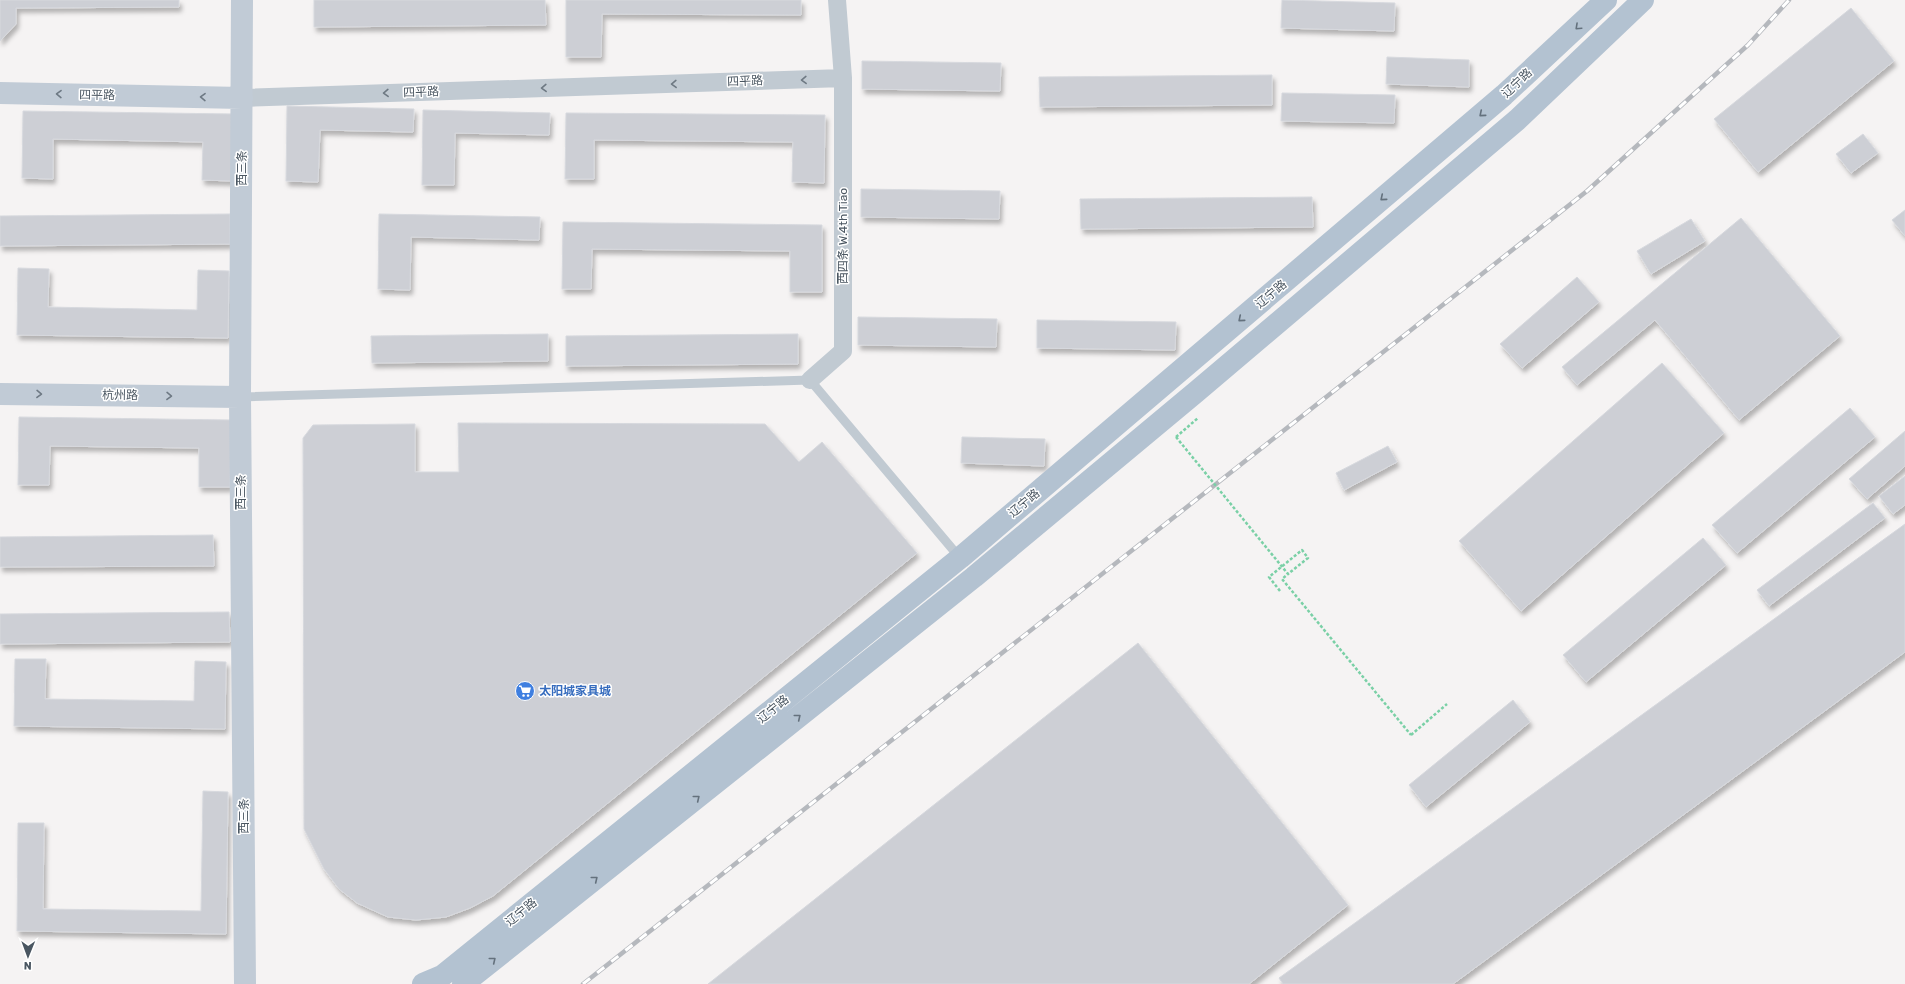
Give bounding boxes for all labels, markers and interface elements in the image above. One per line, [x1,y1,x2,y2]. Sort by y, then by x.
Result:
one-way arrow [1575,22,1583,29]
street label: 辽宁路 [1499,66,1535,100]
street label: 四平路 [727,73,763,89]
one-way arrow [801,75,807,84]
one-way arrow [671,80,677,88]
street label: 四平路 [403,84,439,100]
one-way arrow [541,84,547,92]
street label: 四平路 [79,88,115,102]
one-way arrow [383,89,389,97]
one-way arrow [56,90,62,98]
one-way arrow [200,93,206,101]
one-way arrow [1479,110,1486,117]
street label: 西三条 [235,150,249,186]
street label: 西四条 W.4th Tiao [836,188,850,284]
one-way arrow [1380,194,1387,201]
street label: 辽宁路 [1253,277,1289,311]
one-way arrow [1238,314,1246,321]
street label: 杭州路 [102,388,138,402]
one-way arrow [36,390,42,398]
one-way arrow [166,392,172,400]
street label: 西三条 [234,474,248,510]
street label: 辽宁路 [1006,486,1042,520]
supermarket icon: 太阳城家具城 [514,680,536,702]
place label: 太阳城家具城 [539,684,611,698]
street label: 辽宁路 [755,692,791,726]
one-way arrow [794,714,801,721]
one-way arrow [692,795,699,802]
street label: 西三条 [237,798,251,834]
one-way arrow [591,876,598,883]
street label: 辽宁路 [503,895,539,929]
north arrow [8,936,48,976]
one-way arrow [489,957,496,964]
text: N [24,959,32,972]

